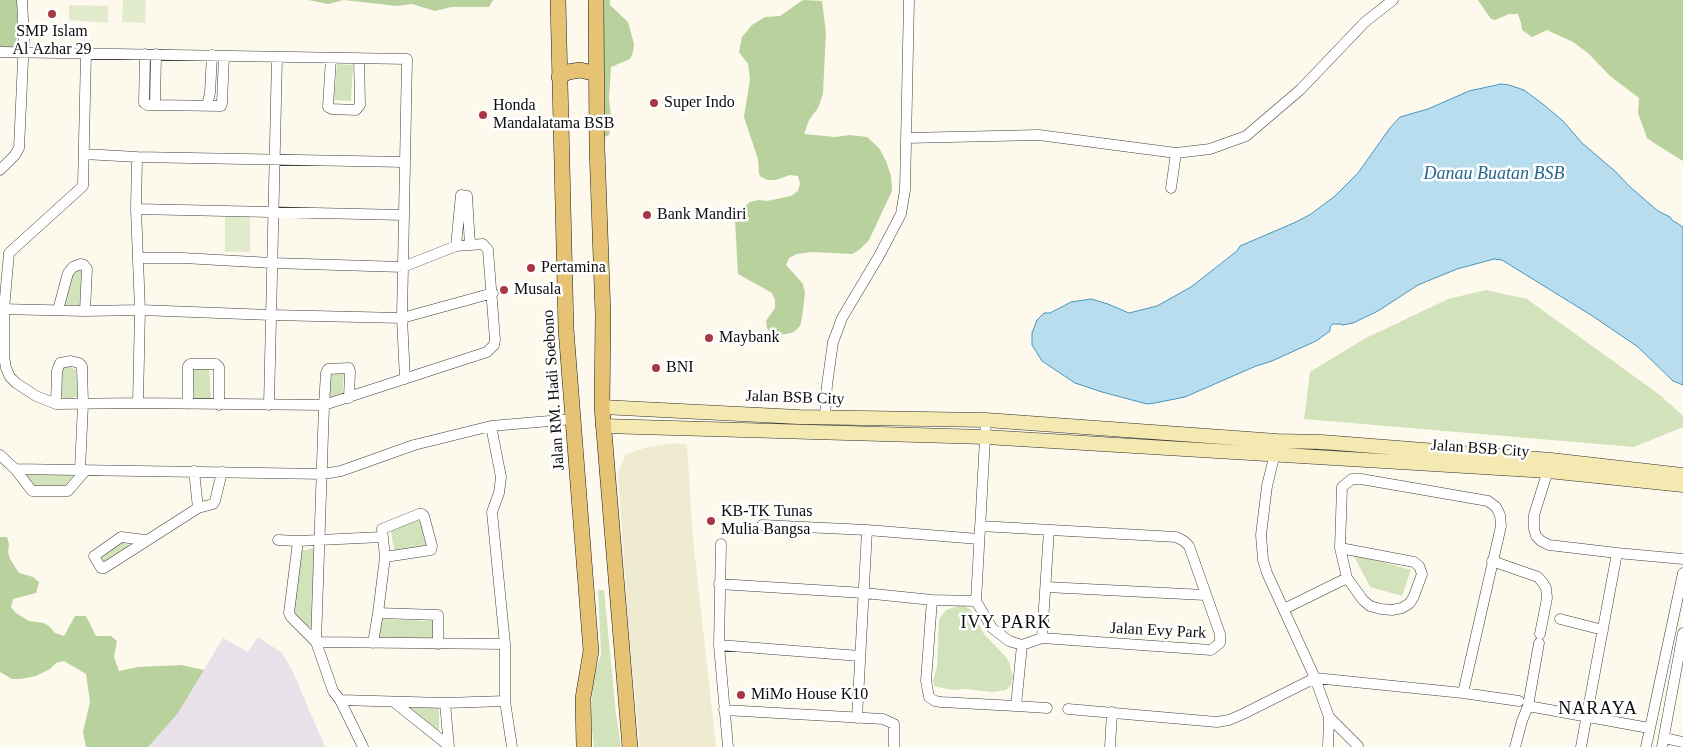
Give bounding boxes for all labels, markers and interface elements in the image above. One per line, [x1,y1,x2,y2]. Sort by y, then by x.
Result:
marker: SMP Islam Al Azhar 29 [46,8,58,20]
place label: SMP Islam Al Azhar 29 [12,22,92,60]
place label: Super Indo [664,93,735,113]
place label: Honda Mandalatama BSB [493,96,614,134]
marker: Super Indo [648,97,660,109]
marker: Honda Mandalatama BSB [477,109,489,121]
water label: Danau Buatan BSB [1424,163,1564,185]
place label: Bank Mandiri [657,205,746,225]
marker: Bank Mandiri [641,209,653,221]
place label: Pertamina [541,258,606,278]
marker: Pertamina [525,262,537,274]
place label: Musala [514,280,561,300]
marker: Musala [498,284,510,296]
street label: Jalan RM. Hadi Soebono [539,309,569,471]
place label: Maybank [719,328,779,348]
marker: Maybank [703,332,715,344]
place label: BNI [666,358,694,378]
marker: BNI [650,362,662,374]
street label: Jalan BSB City [745,387,845,409]
street label: Jalan BSB City [1430,436,1530,462]
place label: KB-TK Tunas Mulia Bangsa [721,502,812,540]
marker: KB-TK Tunas Mulia Bangsa [705,515,717,527]
district label: IVY PARK [960,612,1052,634]
street label: Jalan Evy Park [1110,619,1206,643]
place label: MiMo House K10 [751,685,868,705]
marker: MiMo House K10 [735,689,747,701]
district label: NARAYA [1558,698,1638,720]

